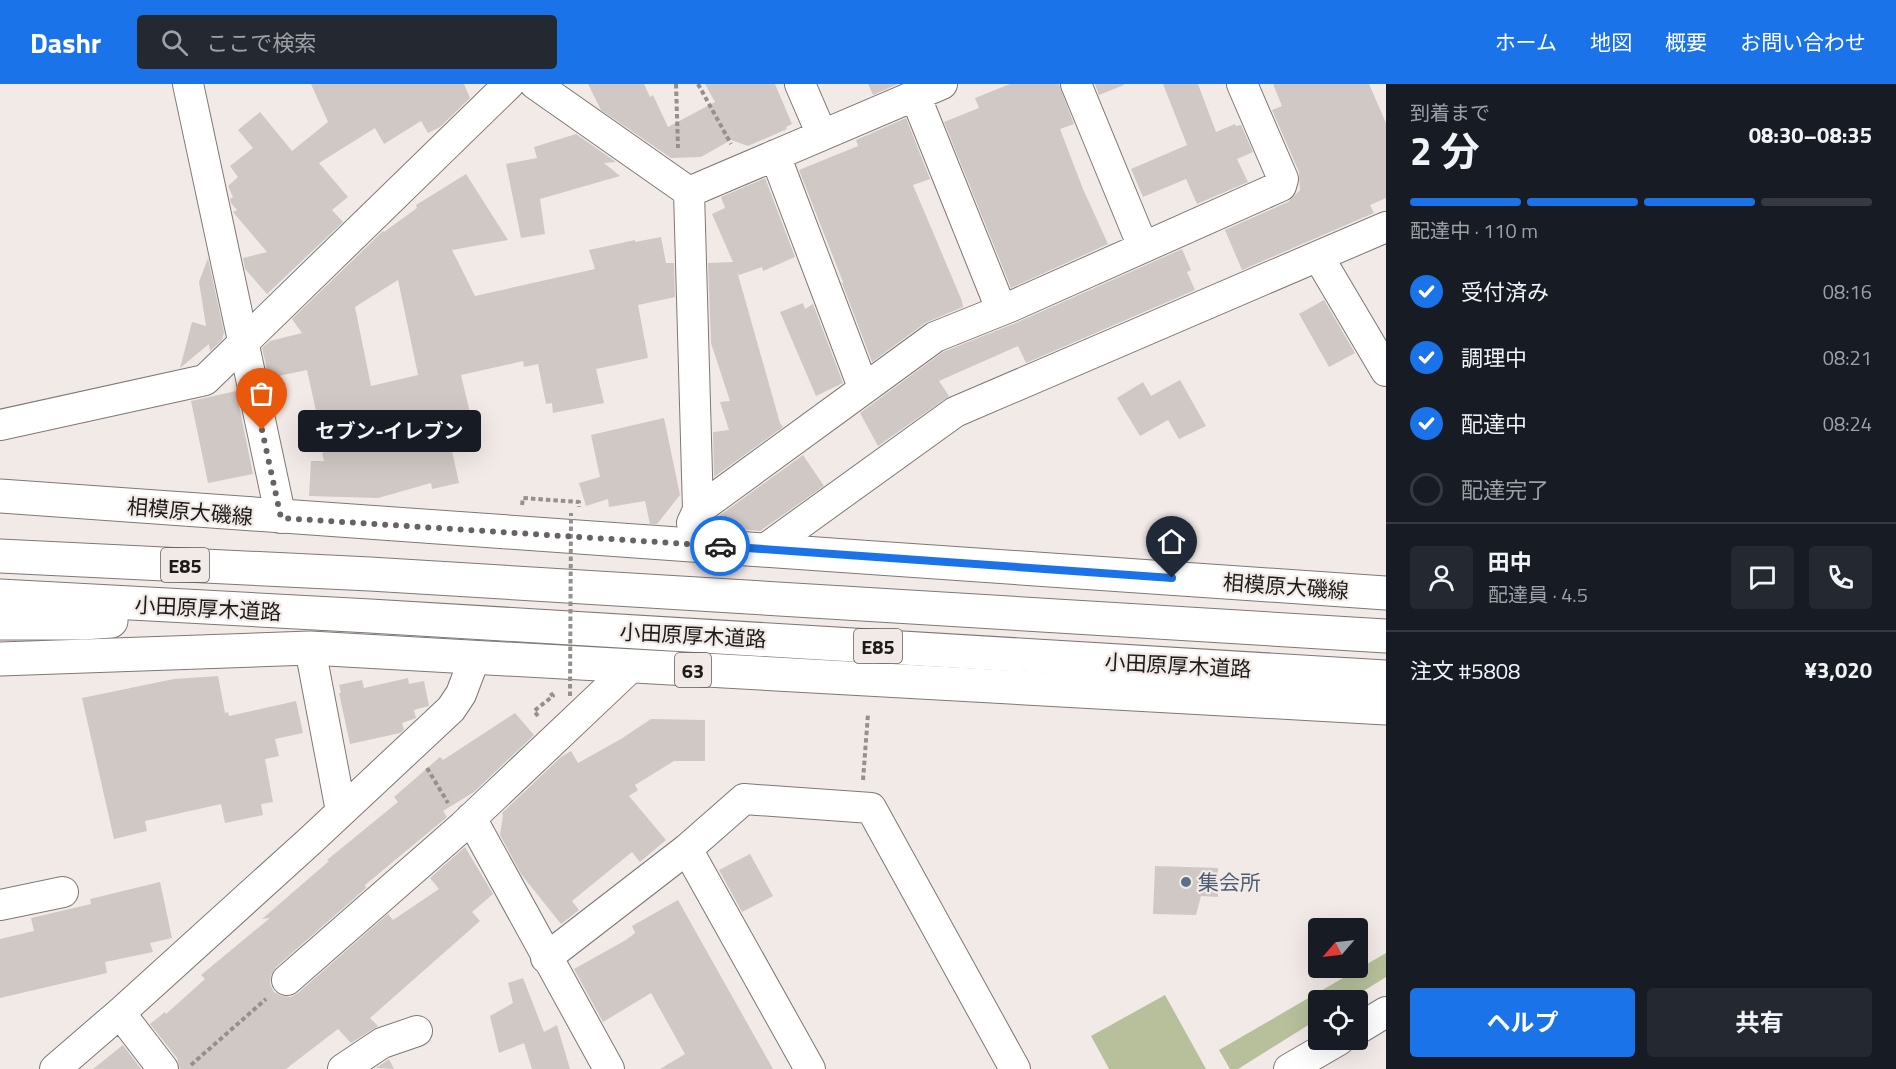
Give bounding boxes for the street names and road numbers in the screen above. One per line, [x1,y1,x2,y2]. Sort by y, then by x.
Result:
street label: 相模原大磯線 [126,490,254,532]
road number: E85 [161,548,209,582]
street label: 相模原大磯線 [1222,566,1350,606]
street label: 小田原厚木道路 [134,588,282,628]
street label: 小田原厚木道路 [619,615,767,655]
road number: E85 [854,629,902,663]
street label: 小田原厚木道路 [1104,645,1252,685]
road number: 63 [675,653,711,687]

